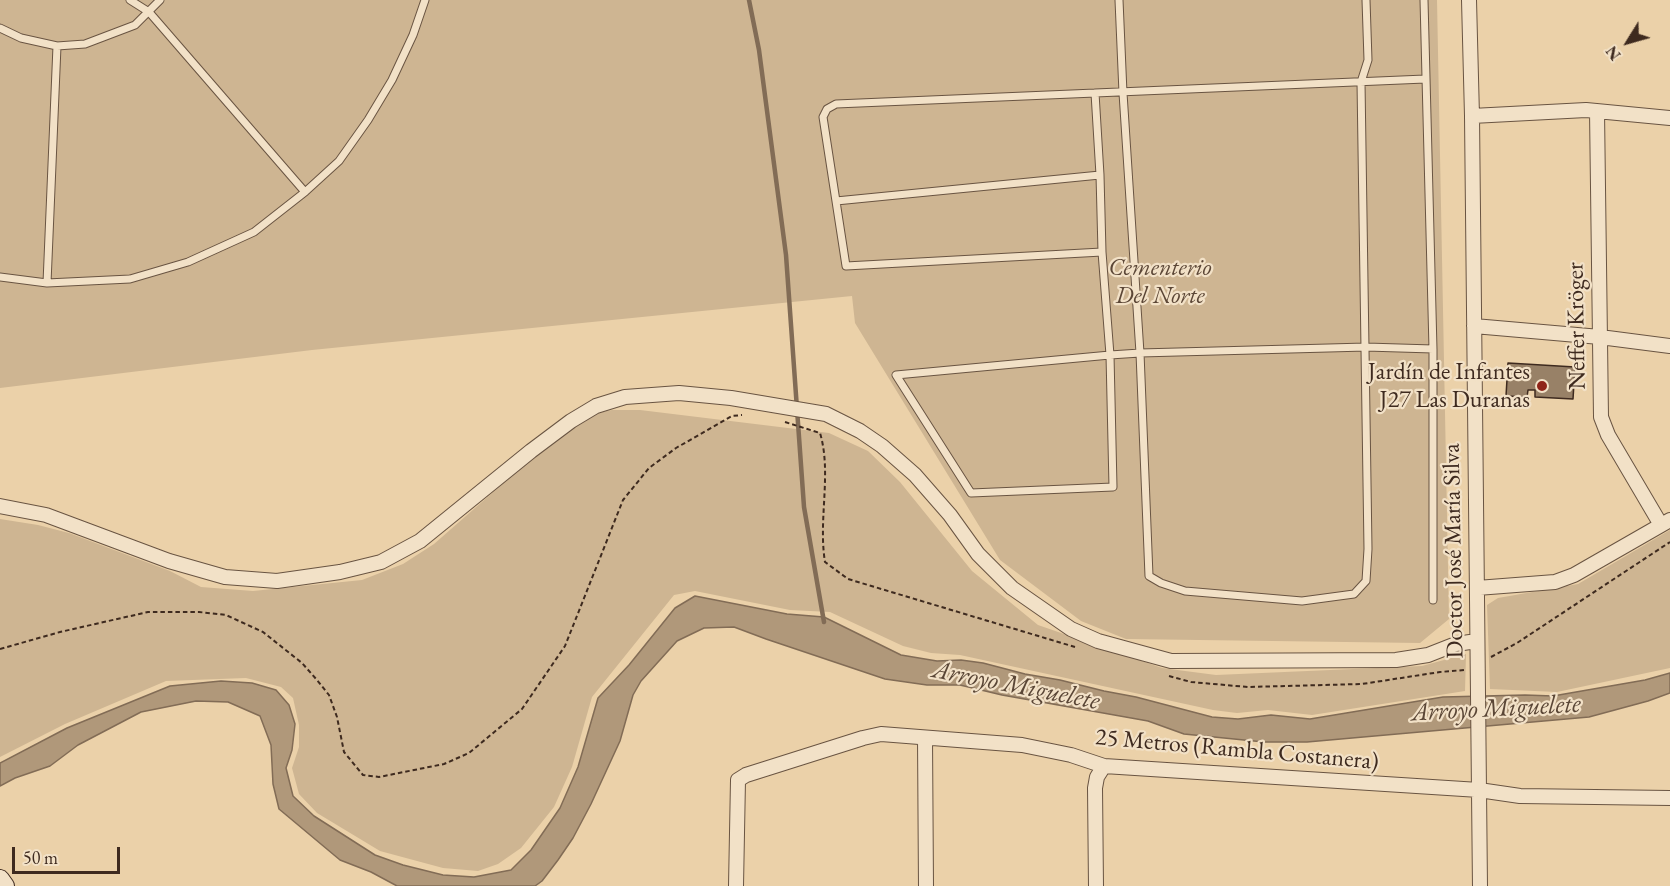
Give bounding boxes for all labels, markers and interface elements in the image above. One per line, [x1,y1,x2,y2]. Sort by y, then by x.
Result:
north arrow [1598,12,1658,72]
text: N [1601,42,1626,65]
park label: Cementerio Del Norte [1108,254,1212,310]
street label: Neffer Kröger [1561,262,1593,390]
place label: Jardín de Infantes J27 Las Duranas [1368,358,1530,414]
marker: Jardín de Infantes J27 Las Duranas [1535,379,1549,393]
street label: Doctor José María Silva [1438,443,1470,659]
water label: Arroyo Miguelete [930,654,1102,718]
water label: Arroyo Miguelete [1410,689,1582,729]
street label: 25 Metros (Rambla Costanera) [1094,723,1380,777]
scale bar [15,835,123,873]
text: 50 m [23,846,58,869]

